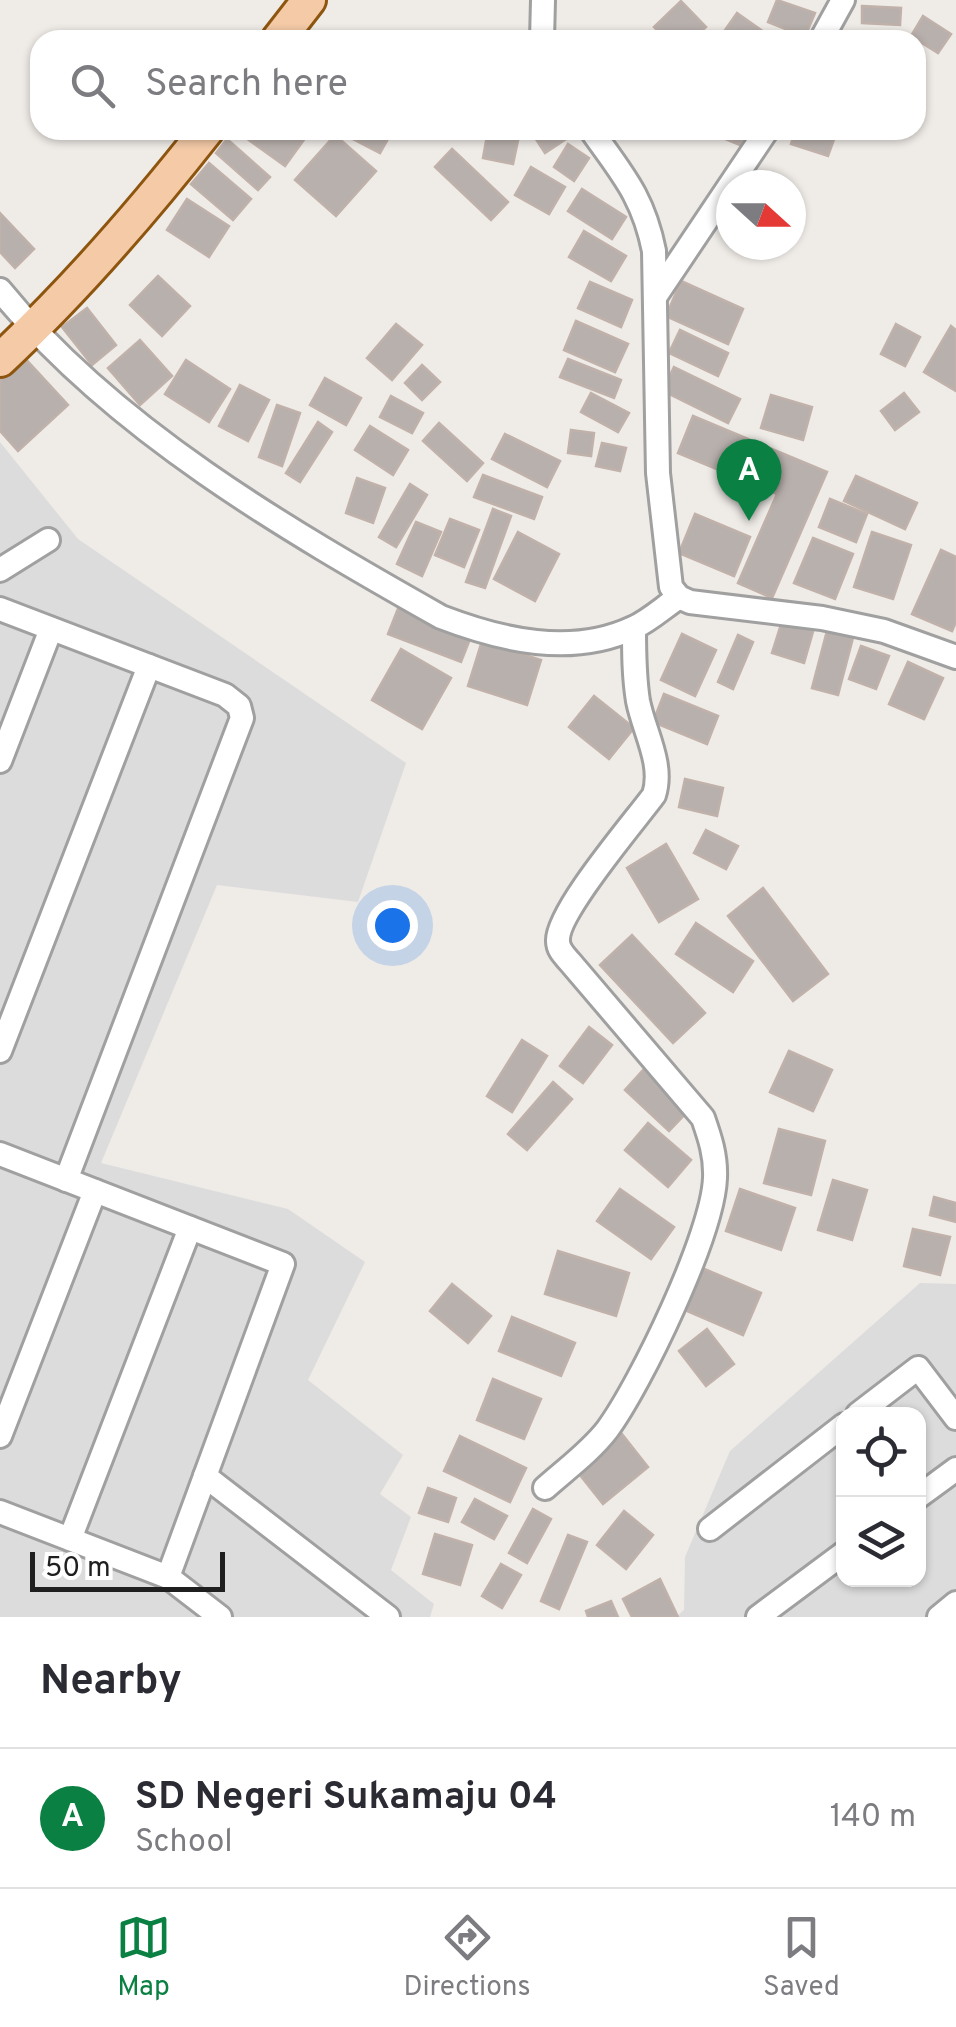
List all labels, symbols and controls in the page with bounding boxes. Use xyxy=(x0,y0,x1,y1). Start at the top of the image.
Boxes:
search box xyxy=(30,30,926,140)
icon: search xyxy=(65,58,120,113)
text: Search here xyxy=(145,61,348,110)
north arrow xyxy=(716,170,806,260)
pin: A xyxy=(716,438,782,521)
your location xyxy=(367,900,418,951)
map controls xyxy=(836,1407,926,1587)
button: locate xyxy=(836,1407,926,1497)
button: layers xyxy=(836,1497,926,1587)
scale bar xyxy=(30,1547,225,1592)
text: 50 m xyxy=(45,1551,111,1587)
text: Nearby xyxy=(40,1656,182,1709)
text: SD Negeri Sukamaju 04 xyxy=(135,1774,557,1823)
text: A xyxy=(61,1798,84,1838)
text: 140 m xyxy=(830,1798,916,1838)
text: School xyxy=(135,1823,233,1863)
tab: Map xyxy=(116,1910,171,2006)
tab: Directions xyxy=(403,1910,531,2006)
tab: Saved xyxy=(763,1910,840,2006)

